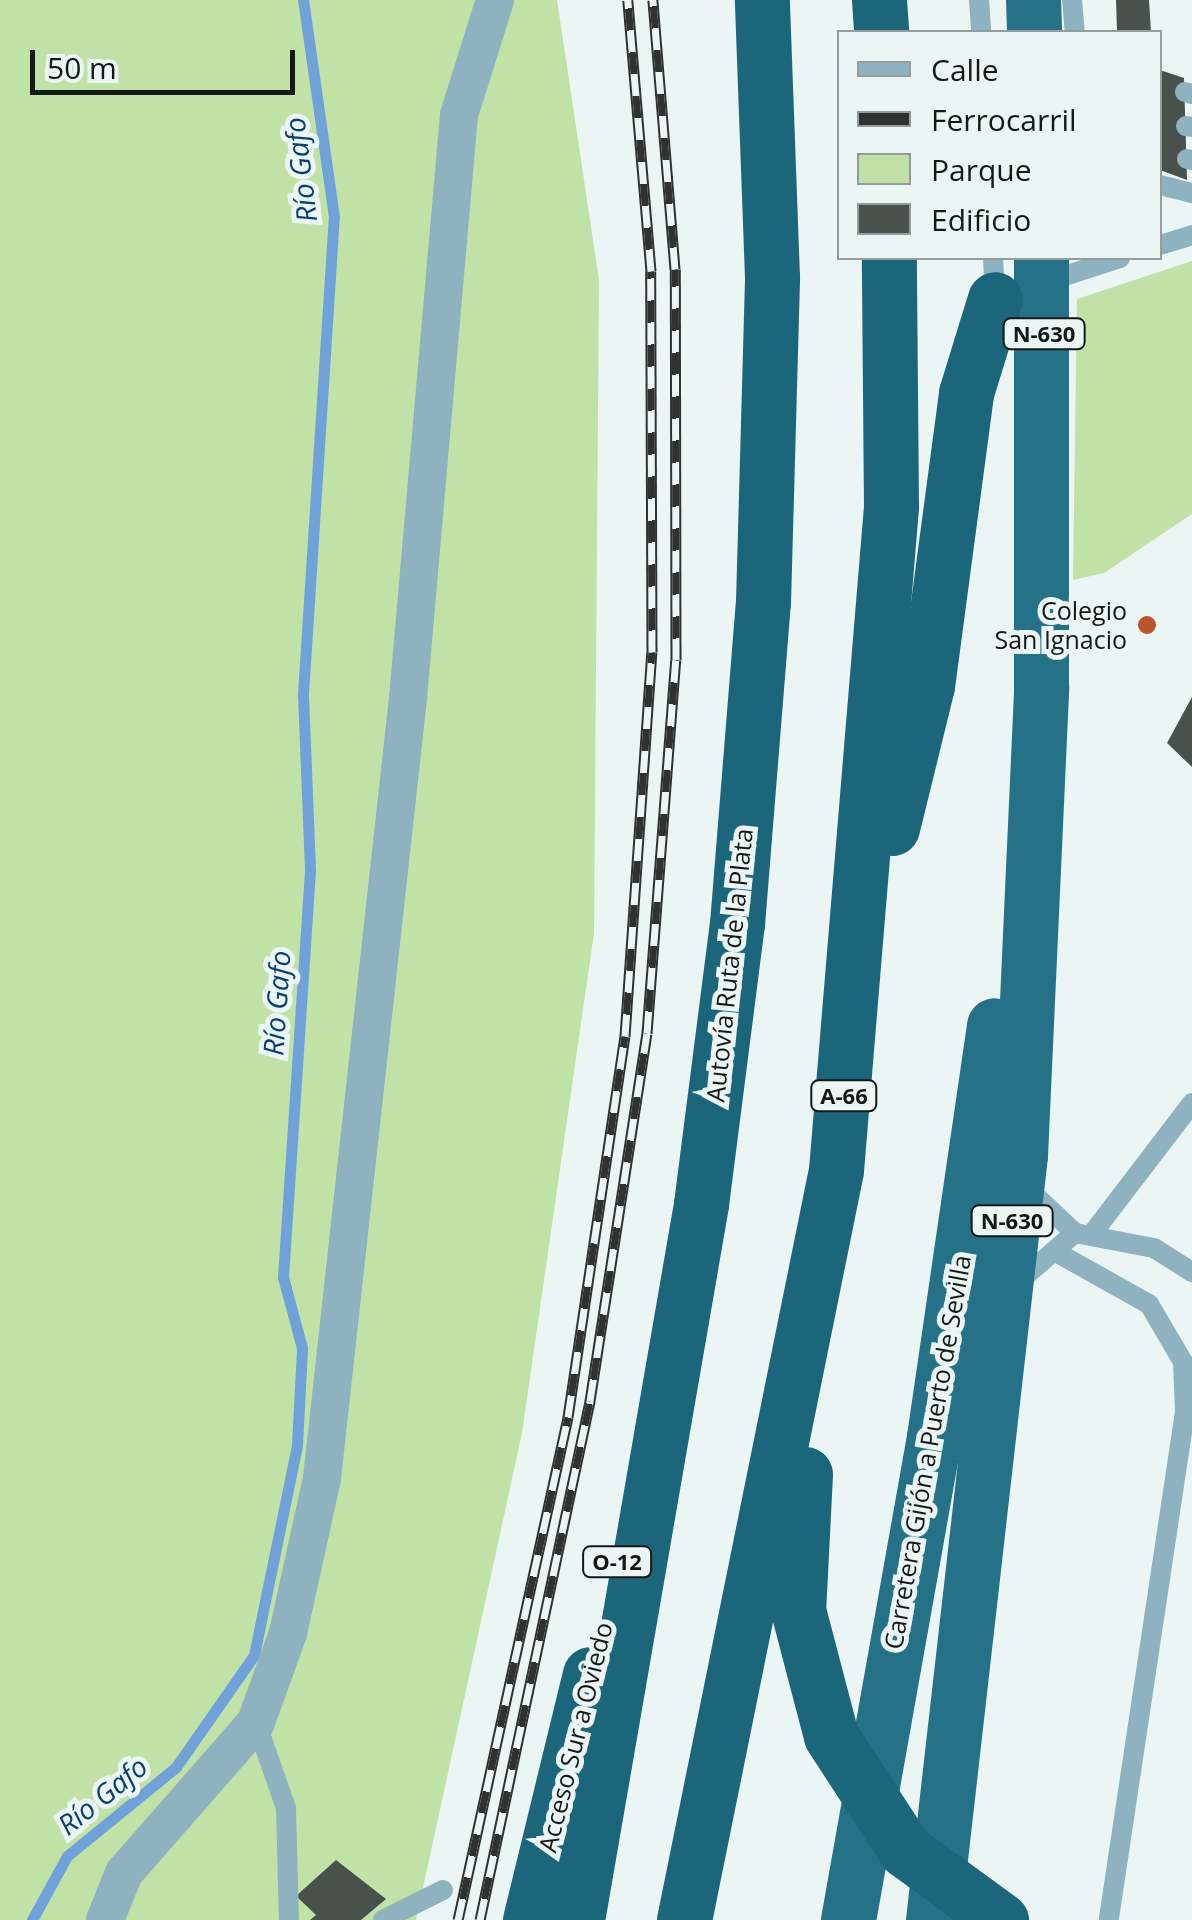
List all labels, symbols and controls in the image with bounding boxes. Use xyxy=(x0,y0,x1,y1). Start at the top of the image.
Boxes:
scale bar xyxy=(35,30,300,92)
legend xyxy=(837,30,1162,260)
text: 50 m xyxy=(47,47,117,88)
text: Calle xyxy=(931,49,999,90)
text: Ferrocarril xyxy=(931,99,1077,140)
water label: Río Gafo xyxy=(277,116,323,224)
text: Parque xyxy=(931,149,1032,190)
text: Edificio xyxy=(931,199,1031,240)
road number: N-630 xyxy=(1002,317,1086,351)
place label: Colegio San Ignacio xyxy=(994,596,1127,655)
marker: Colegio San Ignacio xyxy=(1136,614,1158,636)
street label: Autovía Ruta de la Plata xyxy=(700,827,758,1103)
water label: Río Gafo xyxy=(256,949,296,1057)
road number: A-66 xyxy=(809,1079,879,1113)
road number: N-630 xyxy=(970,1204,1054,1238)
street label: Carretera Gijón a Puerto de Sevilla xyxy=(878,1253,976,1651)
road number: O-12 xyxy=(582,1545,652,1579)
street label: Acceso Sur a Oviedo xyxy=(532,1619,618,1855)
water label: Río Gafo xyxy=(50,1749,154,1841)

